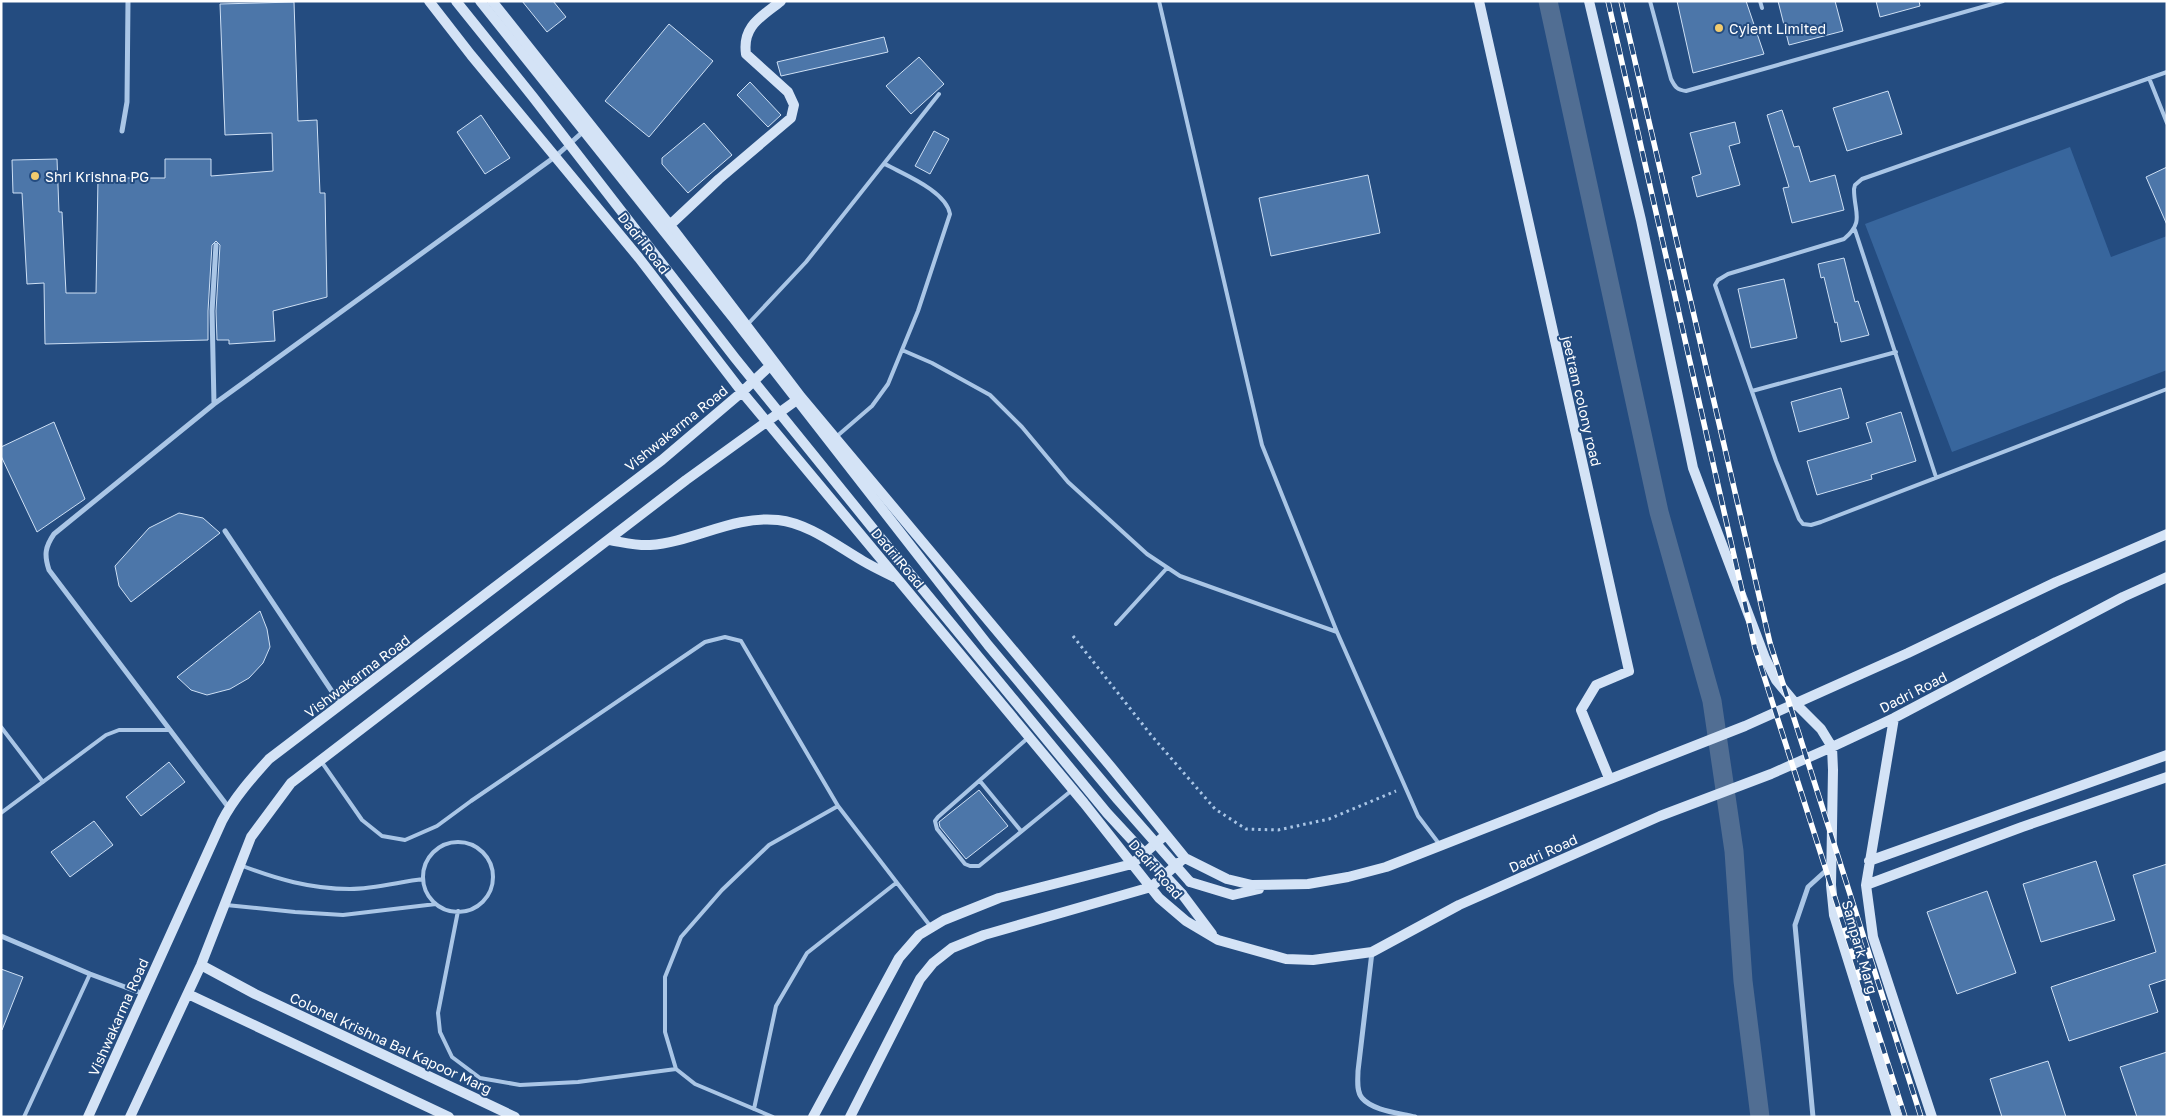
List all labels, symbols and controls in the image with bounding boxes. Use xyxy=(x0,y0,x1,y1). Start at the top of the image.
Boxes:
place label: Cyient Limited xyxy=(1729,20,1826,37)
marker: Cyient Limited xyxy=(1713,22,1725,34)
place label: Shri Krishna PG xyxy=(45,168,149,185)
marker: Shri Krishna PG xyxy=(29,170,41,182)
street label: Dadri Road xyxy=(615,209,673,277)
street label: jeetram colony road xyxy=(1558,333,1605,468)
street label: Vishwakarma Road xyxy=(621,381,731,475)
street label: Dadri Road xyxy=(868,524,928,592)
street label: Vishwakarma Road xyxy=(301,631,413,721)
street label: Dadri Road xyxy=(1876,668,1950,716)
street label: Dadri Road xyxy=(1506,830,1580,876)
street label: Dadri Road xyxy=(1126,836,1186,902)
street label: Sampark Marg xyxy=(1839,898,1881,996)
street label: Vishwakarma Road xyxy=(84,955,152,1079)
street label: Colonel Krishna Bal Kapoor Marg xyxy=(287,989,495,1097)

